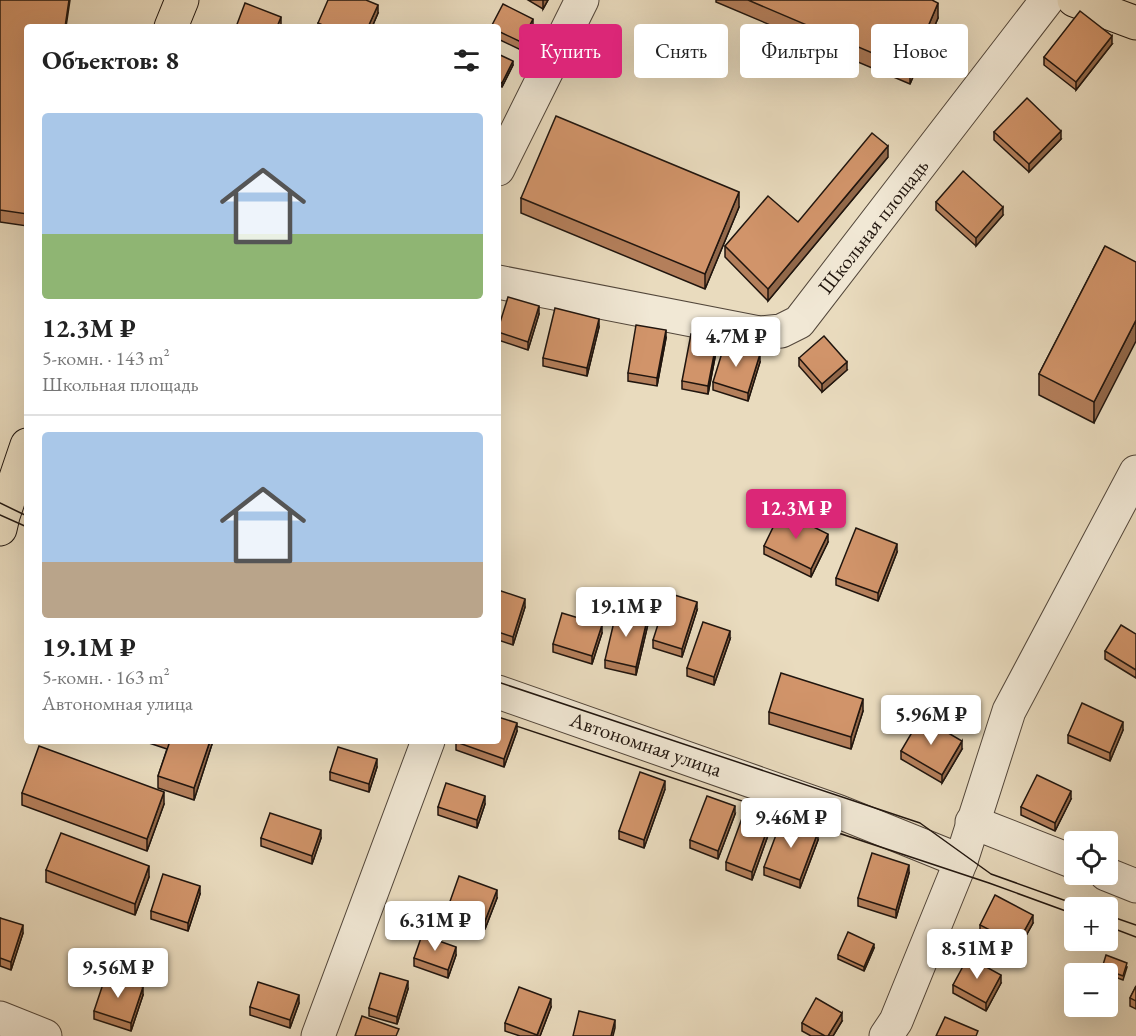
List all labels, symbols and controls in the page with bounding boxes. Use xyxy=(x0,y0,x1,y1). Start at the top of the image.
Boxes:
chip: Купить xyxy=(519,24,622,78)
chip: Снять xyxy=(634,24,728,78)
chip: Фильтры xyxy=(740,24,859,78)
chip: Новое xyxy=(871,24,968,78)
text: Объектов: 8 xyxy=(42,43,179,77)
icon: filters xyxy=(450,44,483,77)
icon: home xyxy=(209,152,317,260)
street label: Школьная площадь xyxy=(812,153,934,299)
text: 12.3M ₽ xyxy=(42,311,136,345)
pin: 4.7M ₽ xyxy=(687,317,785,368)
text: 4.7M ₽ xyxy=(705,323,767,349)
text: 5-комн. · 143 m² xyxy=(42,345,170,371)
text: Школьная площадь xyxy=(42,371,199,397)
icon: home xyxy=(209,471,317,579)
pin: 12.3M ₽ xyxy=(741,489,851,540)
text: 12.3M ₽ xyxy=(760,495,832,521)
pin: 19.1M ₽ xyxy=(571,587,681,638)
text: 19.1M ₽ xyxy=(590,593,662,619)
text: 19.1M ₽ xyxy=(42,630,136,664)
text: 5-комн. · 163 m² xyxy=(42,664,170,690)
text: Автономная улица xyxy=(42,690,193,716)
pin: 5.96M ₽ xyxy=(876,695,986,746)
text: 5.96M ₽ xyxy=(895,701,967,727)
street label: Автономная улица xyxy=(566,705,726,783)
pin: 9.46M ₽ xyxy=(736,798,846,849)
text: 9.46M ₽ xyxy=(755,804,827,830)
map controls xyxy=(1064,831,1118,1017)
button: locate xyxy=(1064,831,1118,885)
button: + xyxy=(1064,897,1118,951)
pin: 6.31M ₽ xyxy=(380,901,490,952)
text: 6.31M ₽ xyxy=(399,907,471,933)
pin: 8.51M ₽ xyxy=(922,929,1032,980)
text: 8.51M ₽ xyxy=(941,935,1013,961)
pin: 9.56M ₽ xyxy=(63,948,173,999)
text: 9.56M ₽ xyxy=(82,954,154,980)
button: − xyxy=(1064,963,1118,1017)

